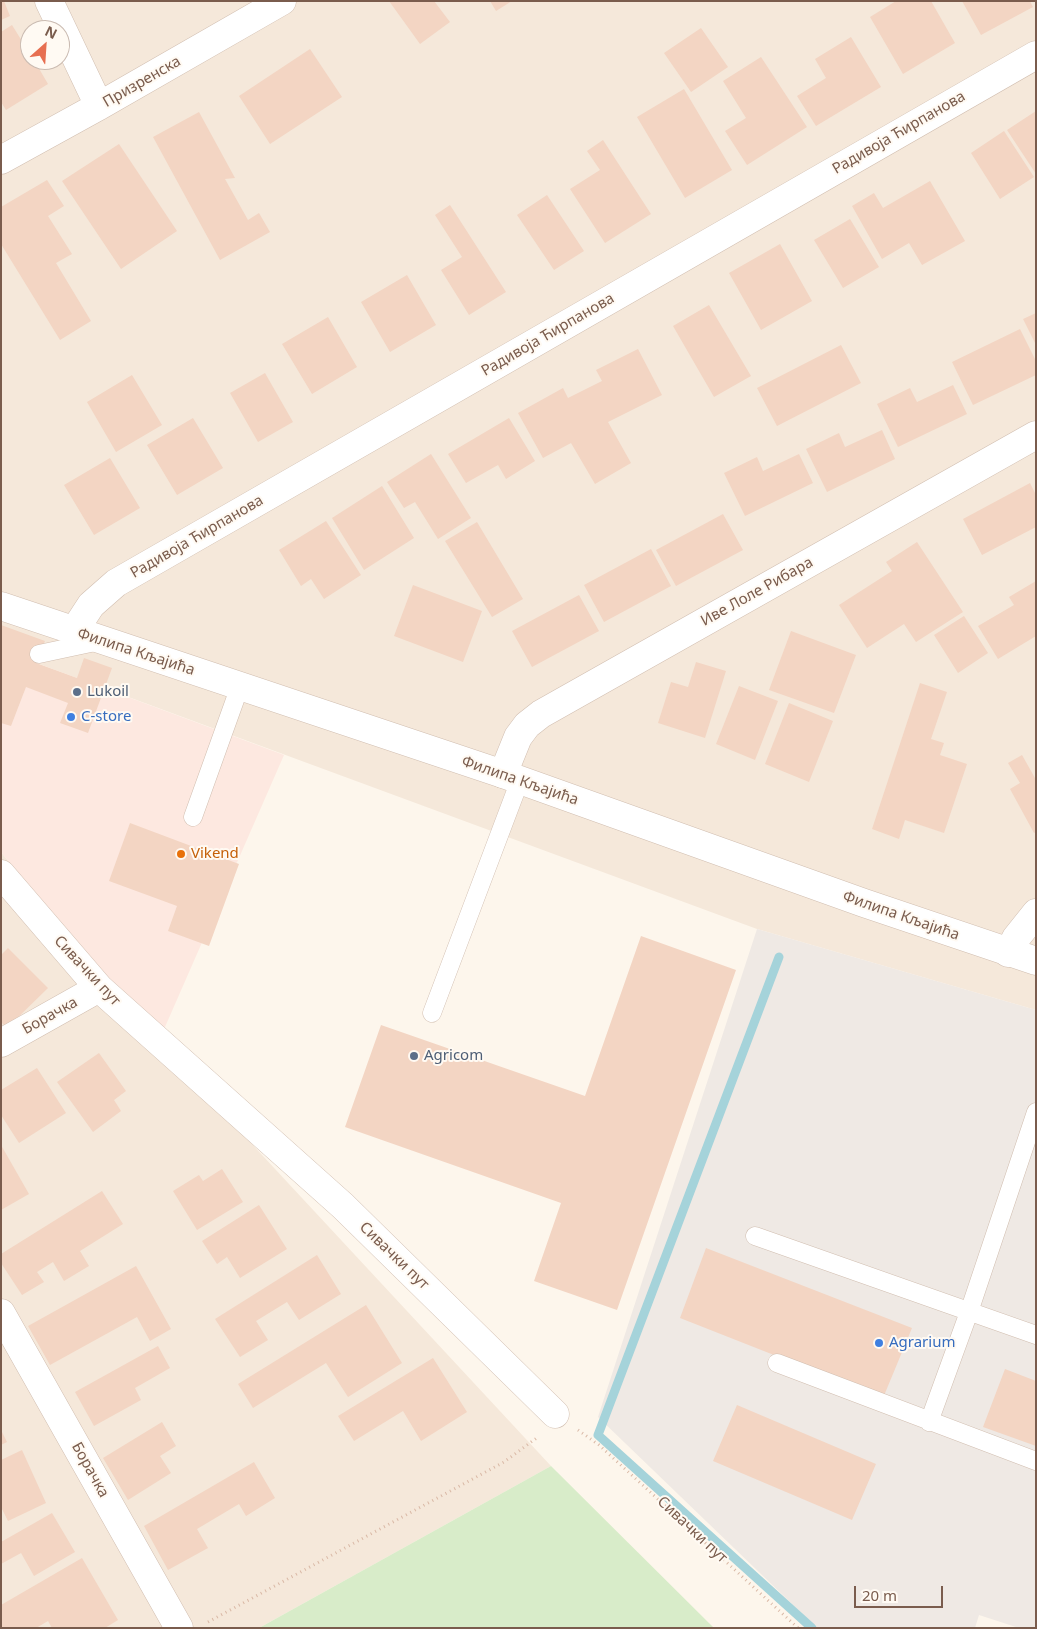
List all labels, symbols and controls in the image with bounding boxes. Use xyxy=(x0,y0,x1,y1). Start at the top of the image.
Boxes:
north arrow xyxy=(20,20,70,70)
text: N xyxy=(42,21,61,43)
street label: Призренска xyxy=(100,53,184,111)
street label: Радивоја Ћирпанова xyxy=(829,88,969,178)
street label: Радивоја Ћирпанова xyxy=(478,290,618,380)
street label: Радивоја Ћирпанова xyxy=(127,492,267,582)
street label: Иве Лоле Рибара xyxy=(698,554,816,630)
street label: Филипа Кљајића xyxy=(75,625,197,679)
place label: Lukoil xyxy=(87,683,129,701)
marker: Lukoil xyxy=(71,686,83,698)
place label: C-store xyxy=(81,708,131,726)
marker: C-store xyxy=(65,711,77,723)
street label: Филипа Кљајића xyxy=(459,753,581,809)
place label: Vikend xyxy=(191,845,239,863)
marker: Vikend xyxy=(175,848,187,860)
street label: Филипа Кљајића xyxy=(840,888,962,944)
street label: Сивачки пут xyxy=(50,932,124,1010)
street label: Борачка xyxy=(19,993,81,1039)
place label: Agricom xyxy=(424,1047,483,1065)
marker: Agricom xyxy=(408,1050,420,1062)
street label: Сивачки пут xyxy=(356,1218,432,1294)
place label: Agrarium xyxy=(889,1334,955,1352)
marker: Agrarium xyxy=(873,1337,885,1349)
street label: Борачка xyxy=(67,1439,113,1501)
street label: Сивачки пут xyxy=(653,1493,731,1567)
scale bar xyxy=(857,1576,946,1608)
text: 20 m xyxy=(862,1585,897,1605)

